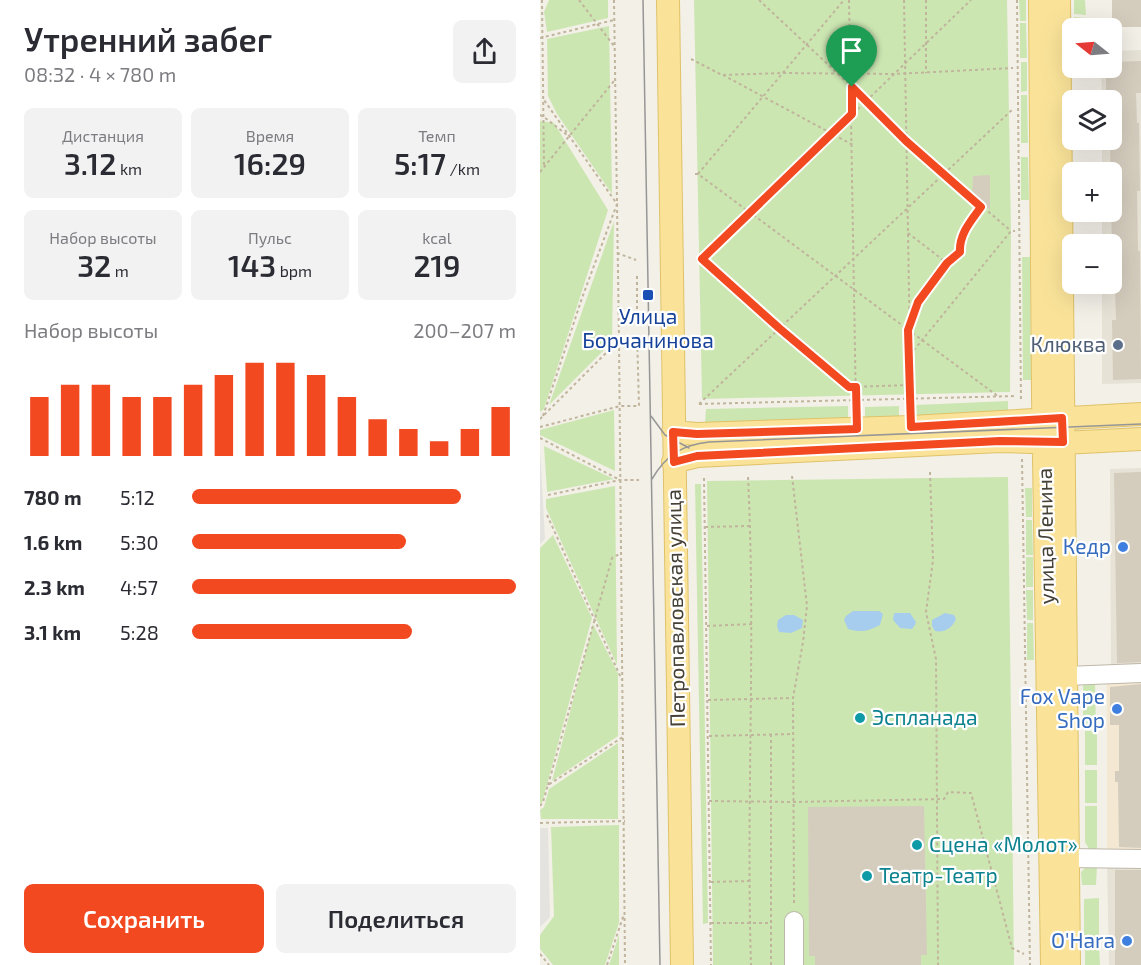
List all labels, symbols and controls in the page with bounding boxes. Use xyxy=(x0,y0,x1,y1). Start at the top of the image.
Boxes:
north arrow xyxy=(1062,18,1122,78)
map controls xyxy=(1062,18,1122,294)
text: Утренний забег xyxy=(24,19,272,59)
button: share xyxy=(453,20,516,83)
pin xyxy=(826,25,877,87)
icon: arrive xyxy=(835,34,868,67)
text: 08:32 · 4 × 780 m xyxy=(24,62,176,86)
button: layers xyxy=(1062,90,1122,150)
text: Дистанция xyxy=(62,126,144,145)
text: Время xyxy=(246,126,294,145)
text: Темп xyxy=(418,126,456,145)
text: 3.12 xyxy=(64,145,116,181)
text: 16:29 xyxy=(234,145,306,181)
text: 5:17 xyxy=(394,145,446,181)
text: km xyxy=(116,159,142,178)
text: /km xyxy=(446,159,480,178)
button: + xyxy=(1062,162,1122,222)
text: Набор высоты xyxy=(49,228,157,247)
text: Пульс xyxy=(248,228,292,247)
text: kcal xyxy=(422,228,452,247)
button: − xyxy=(1062,234,1122,294)
text: 32 xyxy=(77,247,111,283)
text: 143 xyxy=(228,247,276,283)
text: 219 xyxy=(413,247,461,283)
text: m xyxy=(111,261,129,280)
text: bpm xyxy=(276,261,312,280)
marker: Улица Борчанинова xyxy=(641,288,655,302)
place label: Улица Борчанинова xyxy=(582,303,714,352)
text: Набор высоты xyxy=(24,318,158,342)
text: 200–207 m xyxy=(413,318,516,342)
place label: Клюква xyxy=(1030,331,1106,356)
marker: Клюква xyxy=(1111,338,1125,352)
street label: улица Ленина xyxy=(1031,467,1059,605)
text: 780 m xyxy=(24,485,82,509)
text: 5:12 xyxy=(120,485,155,509)
street label: Петропавловская улица xyxy=(660,489,690,727)
text: 1.6 km xyxy=(24,530,82,554)
text: 5:30 xyxy=(120,530,159,554)
place label: Кедр xyxy=(1063,533,1111,558)
marker: Кедр xyxy=(1116,540,1130,554)
text: 2.3 km xyxy=(24,575,85,599)
text: 4:57 xyxy=(120,575,158,599)
text: 3.1 km xyxy=(24,620,81,644)
text: 5:28 xyxy=(120,620,159,644)
place label: Fox Vape Shop xyxy=(1020,683,1105,732)
marker: Fox Vape Shop xyxy=(1110,702,1124,716)
place label: Эспланада xyxy=(872,704,978,729)
marker: Эспланада xyxy=(853,711,867,725)
place label: Сцена «Молот» xyxy=(929,831,1078,856)
marker: Сцена «Молот» xyxy=(910,838,924,852)
place label: Театр-Театр xyxy=(879,862,998,887)
marker: Театр-Театр xyxy=(860,869,874,883)
button: Сохранить xyxy=(24,884,264,953)
button: Поделиться xyxy=(276,884,516,953)
place label: O'Hara xyxy=(1051,927,1115,952)
marker: O'Hara xyxy=(1120,934,1134,948)

